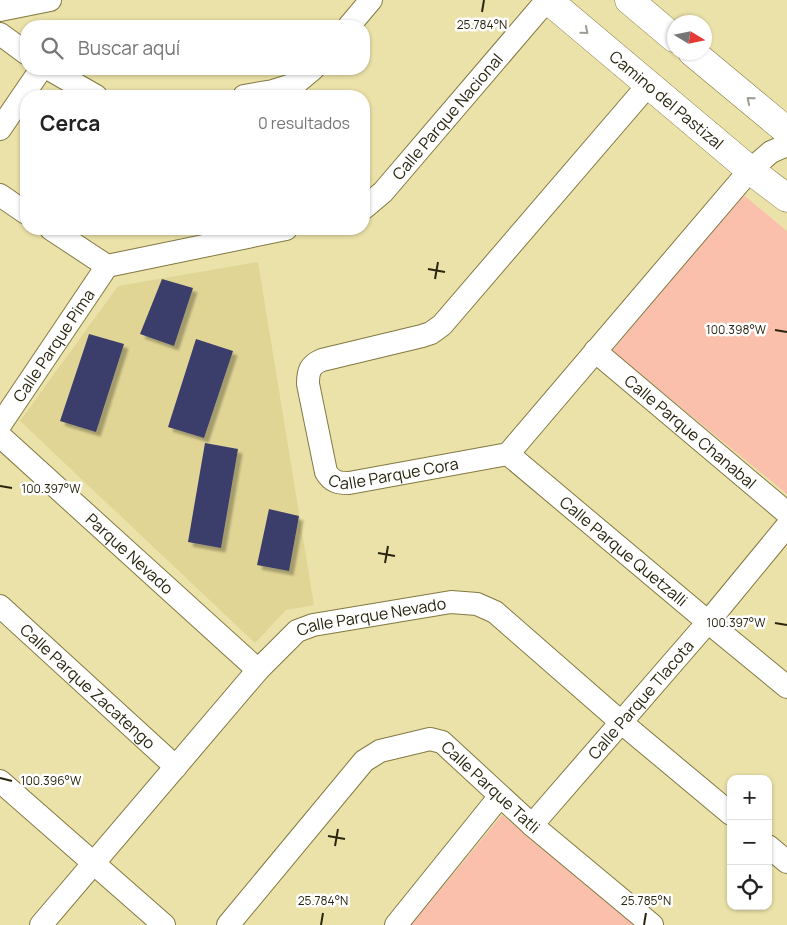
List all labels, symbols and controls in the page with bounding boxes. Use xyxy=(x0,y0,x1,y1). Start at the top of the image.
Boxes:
north arrow xyxy=(667,15,712,60)
text: 25.784°N xyxy=(457,16,507,33)
search box xyxy=(20,20,370,75)
one-way arrow xyxy=(580,25,589,34)
icon: search xyxy=(38,34,66,62)
text: Buscar aquí xyxy=(78,35,180,61)
street label: Camino del Pastizal xyxy=(605,45,728,154)
street label: Calle Parque Nacional xyxy=(387,49,508,184)
one-way arrow xyxy=(746,97,755,106)
text: Cerca xyxy=(40,109,100,137)
text: 0 resultados xyxy=(258,112,350,134)
street label: Calle Parque Pima xyxy=(8,285,100,406)
text: 100.398°W xyxy=(706,321,767,338)
street label: Calle Parque Chanabal xyxy=(620,370,761,494)
street label: Calle Parque Cora xyxy=(325,452,460,494)
text: 100.397°W xyxy=(22,480,81,497)
street label: Calle Parque Quetzalli xyxy=(555,491,692,611)
street label: Parque Nevado xyxy=(81,508,178,599)
street label: Calle Parque Nevado xyxy=(293,592,448,641)
text: 100.397°W xyxy=(707,614,766,631)
street label: Calle Parque Zacatengo xyxy=(15,619,160,754)
street label: Calle Parque Tlacota xyxy=(583,635,699,764)
street label: Calle Parque Tatli xyxy=(437,736,545,838)
text: 100.396°W xyxy=(21,772,82,789)
map controls xyxy=(727,775,772,910)
button: + xyxy=(727,775,772,820)
button: − xyxy=(727,820,772,865)
button: locate xyxy=(727,865,772,910)
text: 25.784°N xyxy=(298,892,348,909)
text: 25.785°N xyxy=(621,892,671,909)

